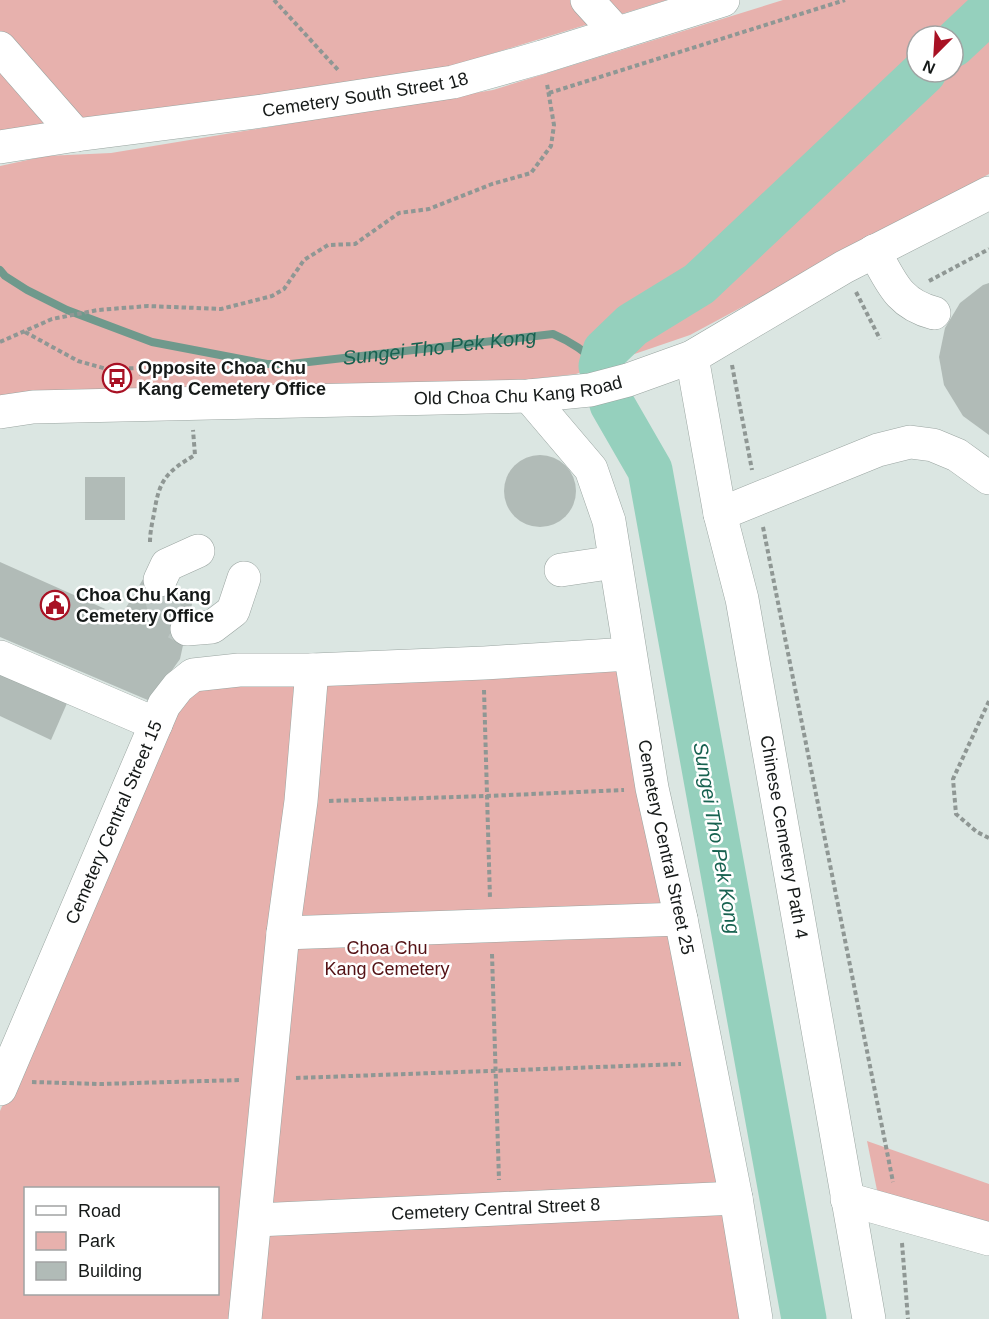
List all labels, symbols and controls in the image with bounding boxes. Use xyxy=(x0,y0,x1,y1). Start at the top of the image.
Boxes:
north arrow xyxy=(905,24,965,84)
text: N xyxy=(920,57,938,77)
street label: Cemetery South Street 18 xyxy=(261,68,471,121)
water label: Sungei Tho Pek Kong xyxy=(342,325,537,369)
place label: Opposite Choa Chu Kang Cemetery Office xyxy=(138,358,326,399)
bus stop icon: Opposite Choa Chu Kang Cemetery Office xyxy=(101,362,133,394)
street label: Old Choa Chu Kang Road xyxy=(414,372,624,409)
place label: Choa Chu Kang Cemetery Office xyxy=(76,585,214,626)
public building icon: Choa Chu Kang Cemetery Office xyxy=(39,589,71,621)
street label: Cemetery Central Street 15 xyxy=(62,718,166,927)
street label: Chinese Cemetery Path 4 xyxy=(756,734,812,940)
street label: Cemetery Central Street 25 xyxy=(634,738,698,956)
water label: Sungei Tho Pek Kong xyxy=(689,740,745,936)
park label: Choa Chu Kang Cemetery xyxy=(324,938,450,979)
legend xyxy=(24,1187,219,1295)
street label: Cemetery Central Street 8 xyxy=(391,1194,601,1224)
text: Road xyxy=(78,1201,121,1221)
text: Park xyxy=(78,1231,116,1251)
text: Building xyxy=(78,1261,142,1281)

